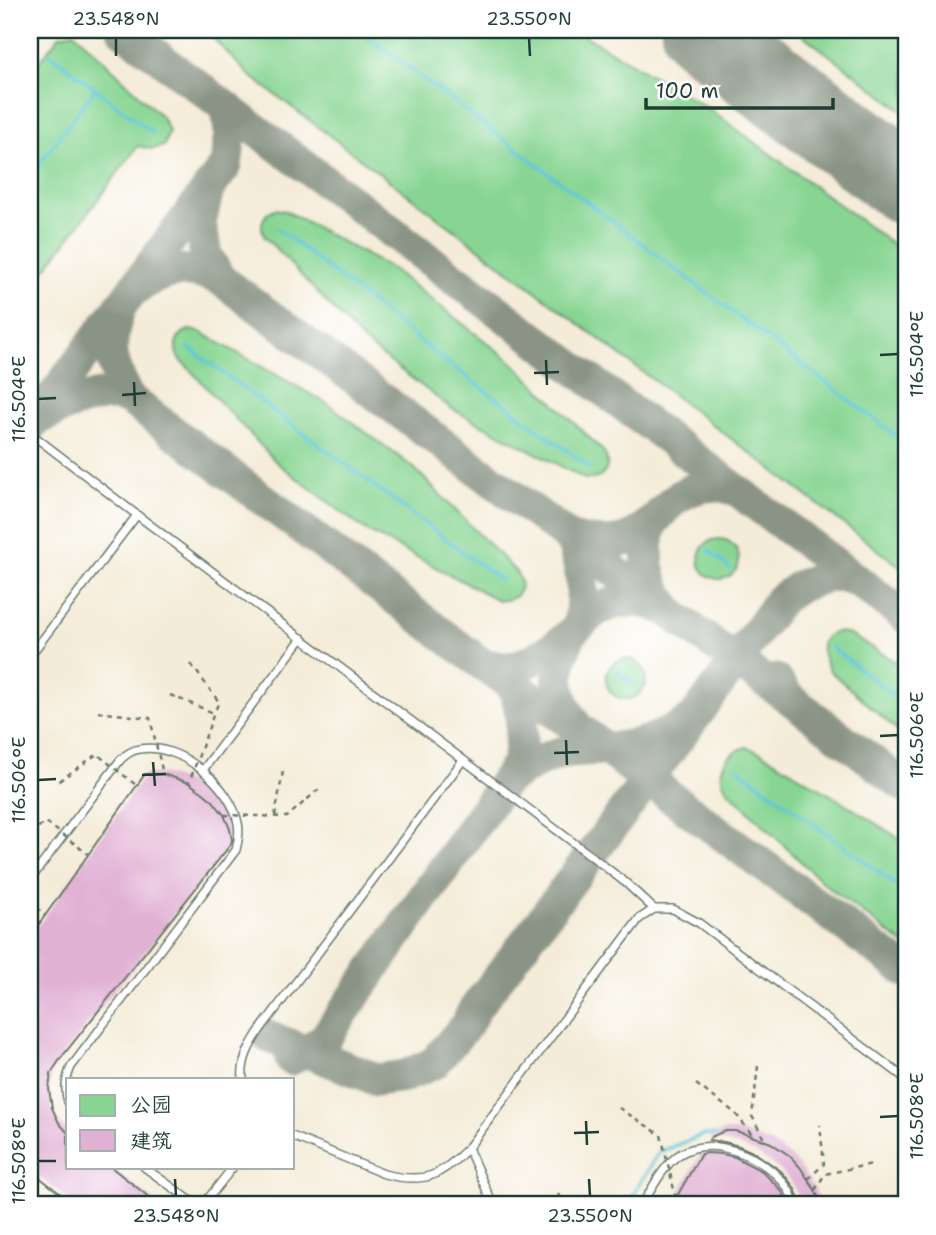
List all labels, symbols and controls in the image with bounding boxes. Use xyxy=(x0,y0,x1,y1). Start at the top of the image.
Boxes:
text: 23.548°N xyxy=(73,7,159,31)
text: 23.550°N xyxy=(486,7,572,31)
scale bar xyxy=(646,66,833,110)
text: 100 m xyxy=(656,77,719,105)
text: 116.504°E xyxy=(905,311,929,397)
text: 116.504°E xyxy=(7,356,31,442)
text: 116.506°E xyxy=(905,692,929,778)
text: 116.506°E xyxy=(7,737,31,823)
text: 116.508°E xyxy=(905,1072,929,1160)
legend xyxy=(66,1078,294,1168)
text: 公园 xyxy=(130,1091,172,1119)
text: 116.508°E xyxy=(7,1117,31,1205)
text: 建筑 xyxy=(130,1127,172,1155)
text: 23.548°N xyxy=(133,1204,219,1228)
text: 23.550°N xyxy=(547,1204,633,1228)

